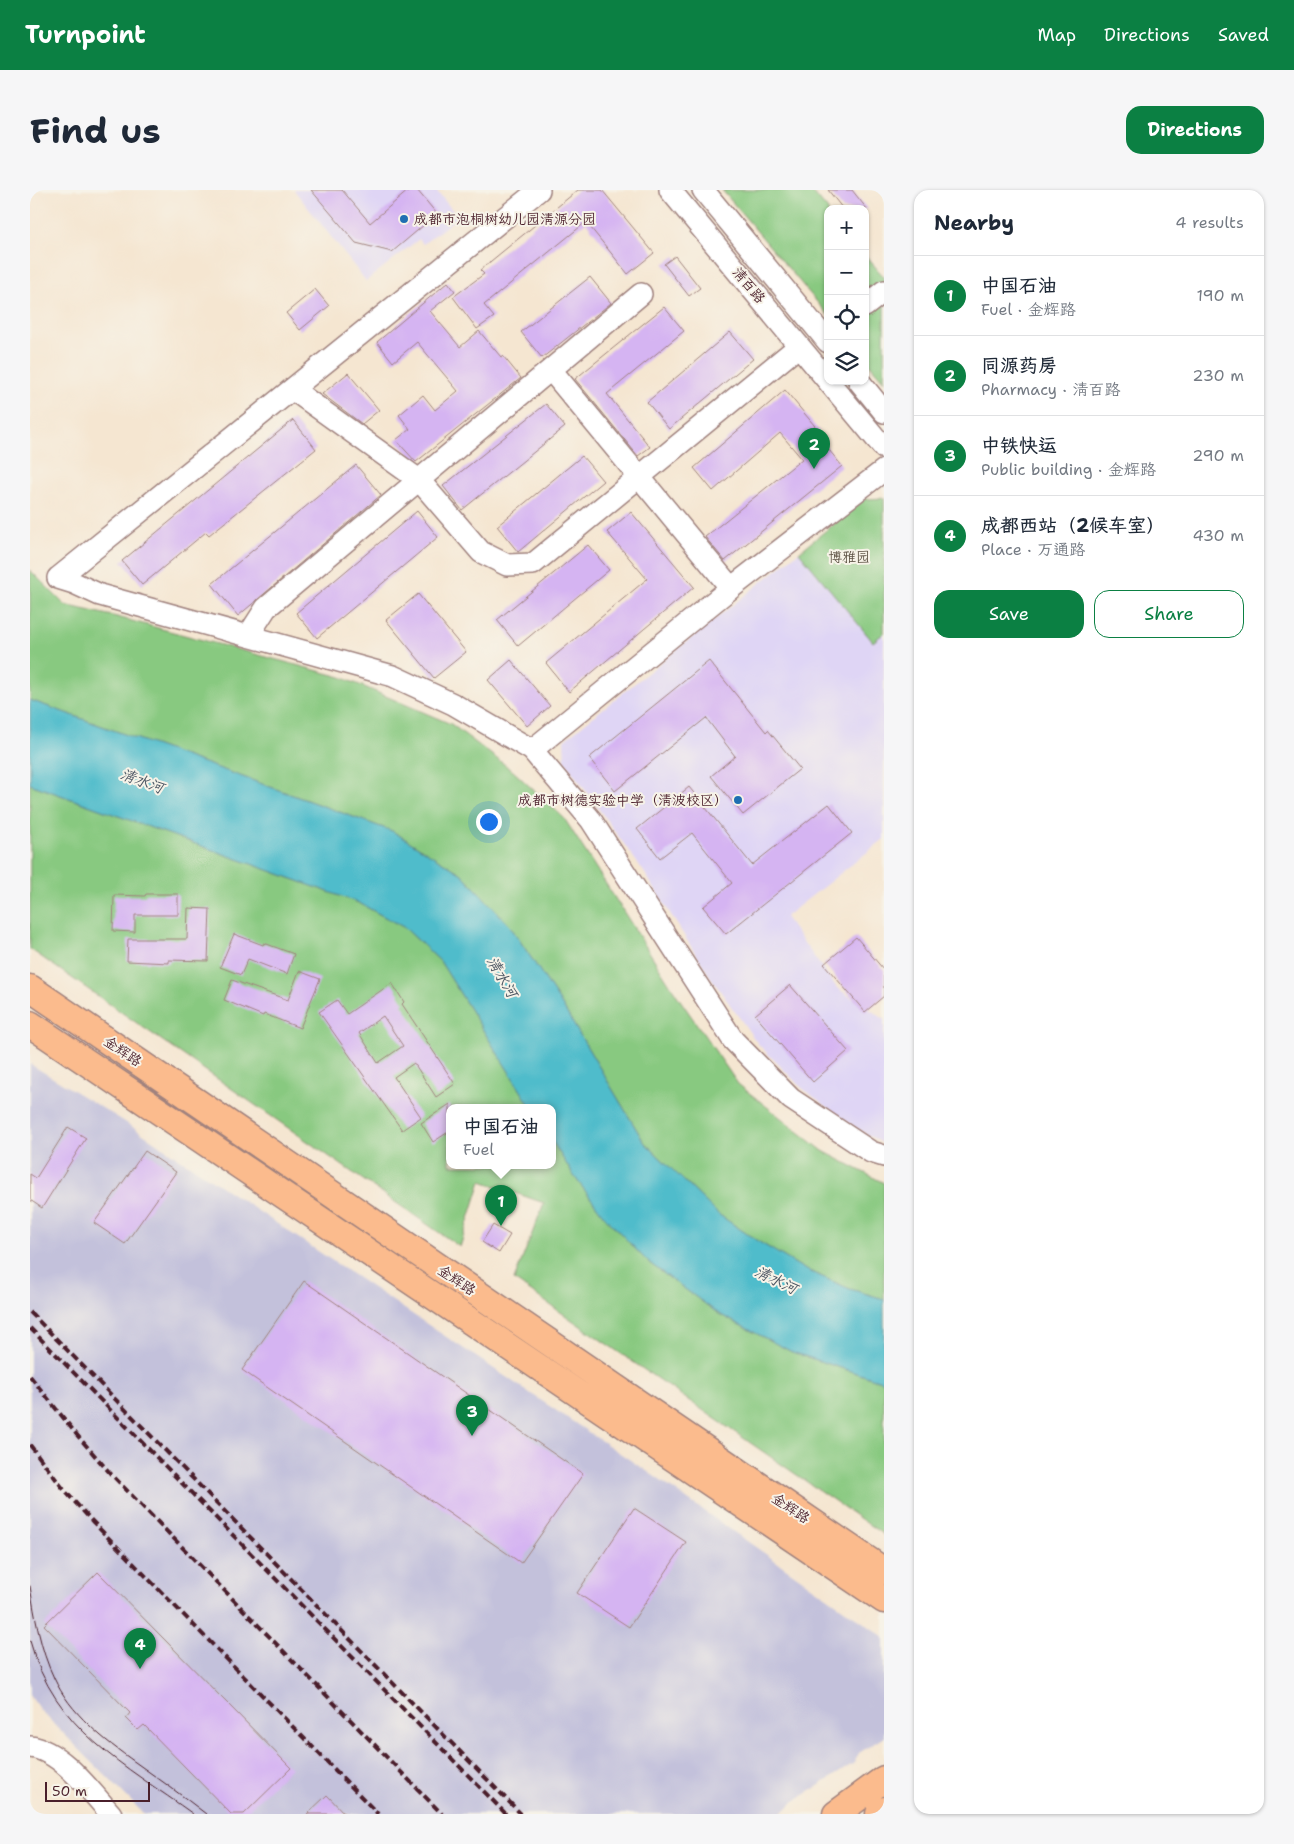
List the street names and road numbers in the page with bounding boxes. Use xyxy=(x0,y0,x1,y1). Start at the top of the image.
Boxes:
street label: 清百路 xyxy=(729,263,769,307)
street label: 金辉路 xyxy=(101,1032,145,1070)
street label: 金辉路 xyxy=(435,1261,479,1299)
street label: 金辉路 xyxy=(769,1489,813,1527)

